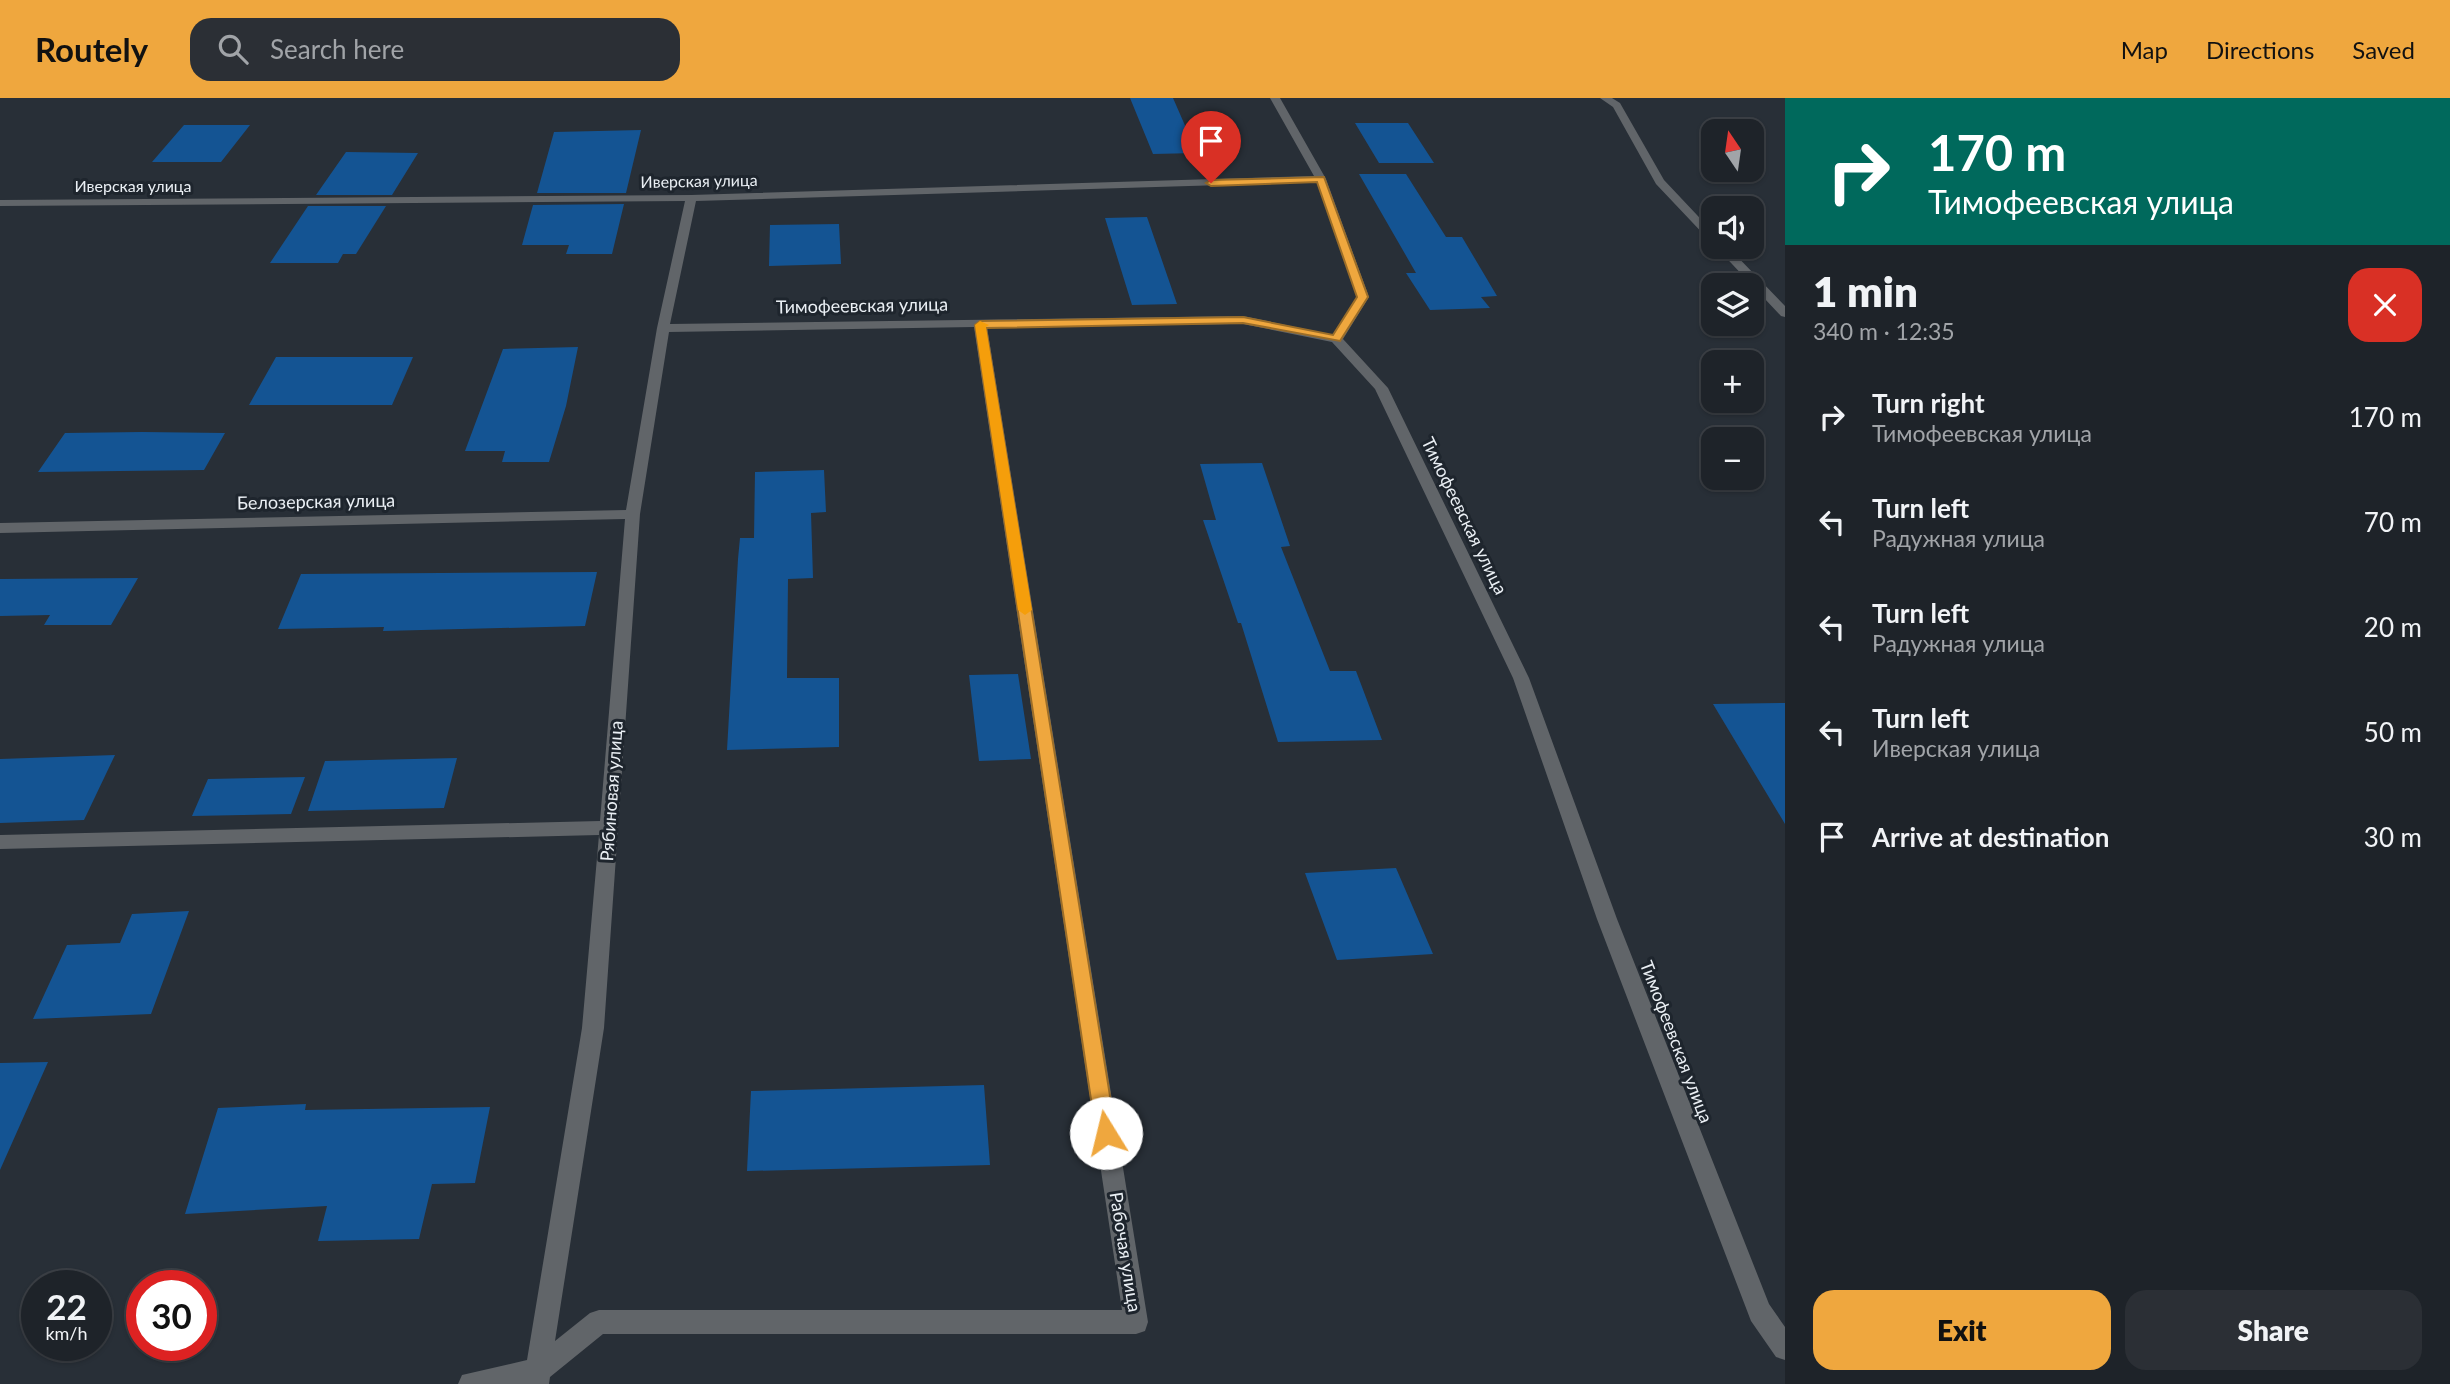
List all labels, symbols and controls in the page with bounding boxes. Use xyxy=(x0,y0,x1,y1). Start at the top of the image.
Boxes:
search box xyxy=(190,18,680,81)
text: Routely xyxy=(35,29,148,69)
icon: search xyxy=(214,30,252,68)
text: Search here xyxy=(270,33,404,65)
text: Map xyxy=(2121,35,2168,64)
text: Directions xyxy=(2206,35,2314,64)
text: Saved xyxy=(2352,35,2415,64)
pin xyxy=(1181,111,1241,183)
north arrow xyxy=(1701,119,1764,182)
map controls xyxy=(1701,119,1764,490)
icon: arrive xyxy=(1192,122,1230,160)
text: 170 m xyxy=(1928,123,2066,181)
icon: right xyxy=(1813,126,1904,217)
street label: Иверская улица xyxy=(640,170,758,191)
street label: Иверская улица xyxy=(74,176,192,195)
text: Тимофеевская улица xyxy=(1928,182,2234,221)
button: sound xyxy=(1701,196,1764,259)
text: 1 min xyxy=(1813,266,1918,316)
button: close xyxy=(2348,268,2422,342)
button: layers xyxy=(1701,273,1764,336)
street label: Тимофеевская улица xyxy=(776,293,948,317)
text: 340 m · 12:35 xyxy=(1813,317,1955,345)
button: + xyxy=(1701,350,1764,413)
text: Turn right xyxy=(1872,387,1985,419)
icon: right xyxy=(1813,398,1851,436)
text: 170 m xyxy=(2349,401,2422,433)
text: Тимофеевская улица xyxy=(1872,419,2092,447)
button: − xyxy=(1701,427,1764,490)
street label: Тимофеевская улица xyxy=(1417,433,1512,598)
street label: Белозерская улица xyxy=(237,489,395,513)
text: Turn left xyxy=(1872,492,1969,524)
icon: left xyxy=(1813,503,1851,541)
text: 70 m xyxy=(2364,506,2422,538)
text: Радужная улица xyxy=(1872,524,2045,552)
text: Turn left xyxy=(1872,597,1969,629)
icon: left xyxy=(1813,608,1851,646)
text: 20 m xyxy=(2364,611,2422,643)
text: Радужная улица xyxy=(1872,629,2045,657)
text: Turn left xyxy=(1872,702,1969,734)
icon: left xyxy=(1813,713,1851,751)
text: 50 m xyxy=(2364,716,2422,748)
street label: Рябиновая улица xyxy=(595,720,627,862)
text: Иверская улица xyxy=(1872,734,2040,762)
icon: arrive xyxy=(1813,818,1851,856)
text: Arrive at destination xyxy=(1872,821,2109,853)
text: 30 m xyxy=(2364,821,2422,853)
street label: Тимофеевская улица xyxy=(1636,957,1718,1126)
position arrow xyxy=(1069,1096,1143,1170)
street label: Рабочая улица xyxy=(1106,1190,1146,1313)
speed limit sign: 30 xyxy=(126,1270,217,1361)
text: 22 xyxy=(46,1285,87,1327)
button: Exit xyxy=(1813,1290,2111,1370)
button: Share xyxy=(2125,1290,2422,1370)
text: km/h xyxy=(45,1322,88,1344)

